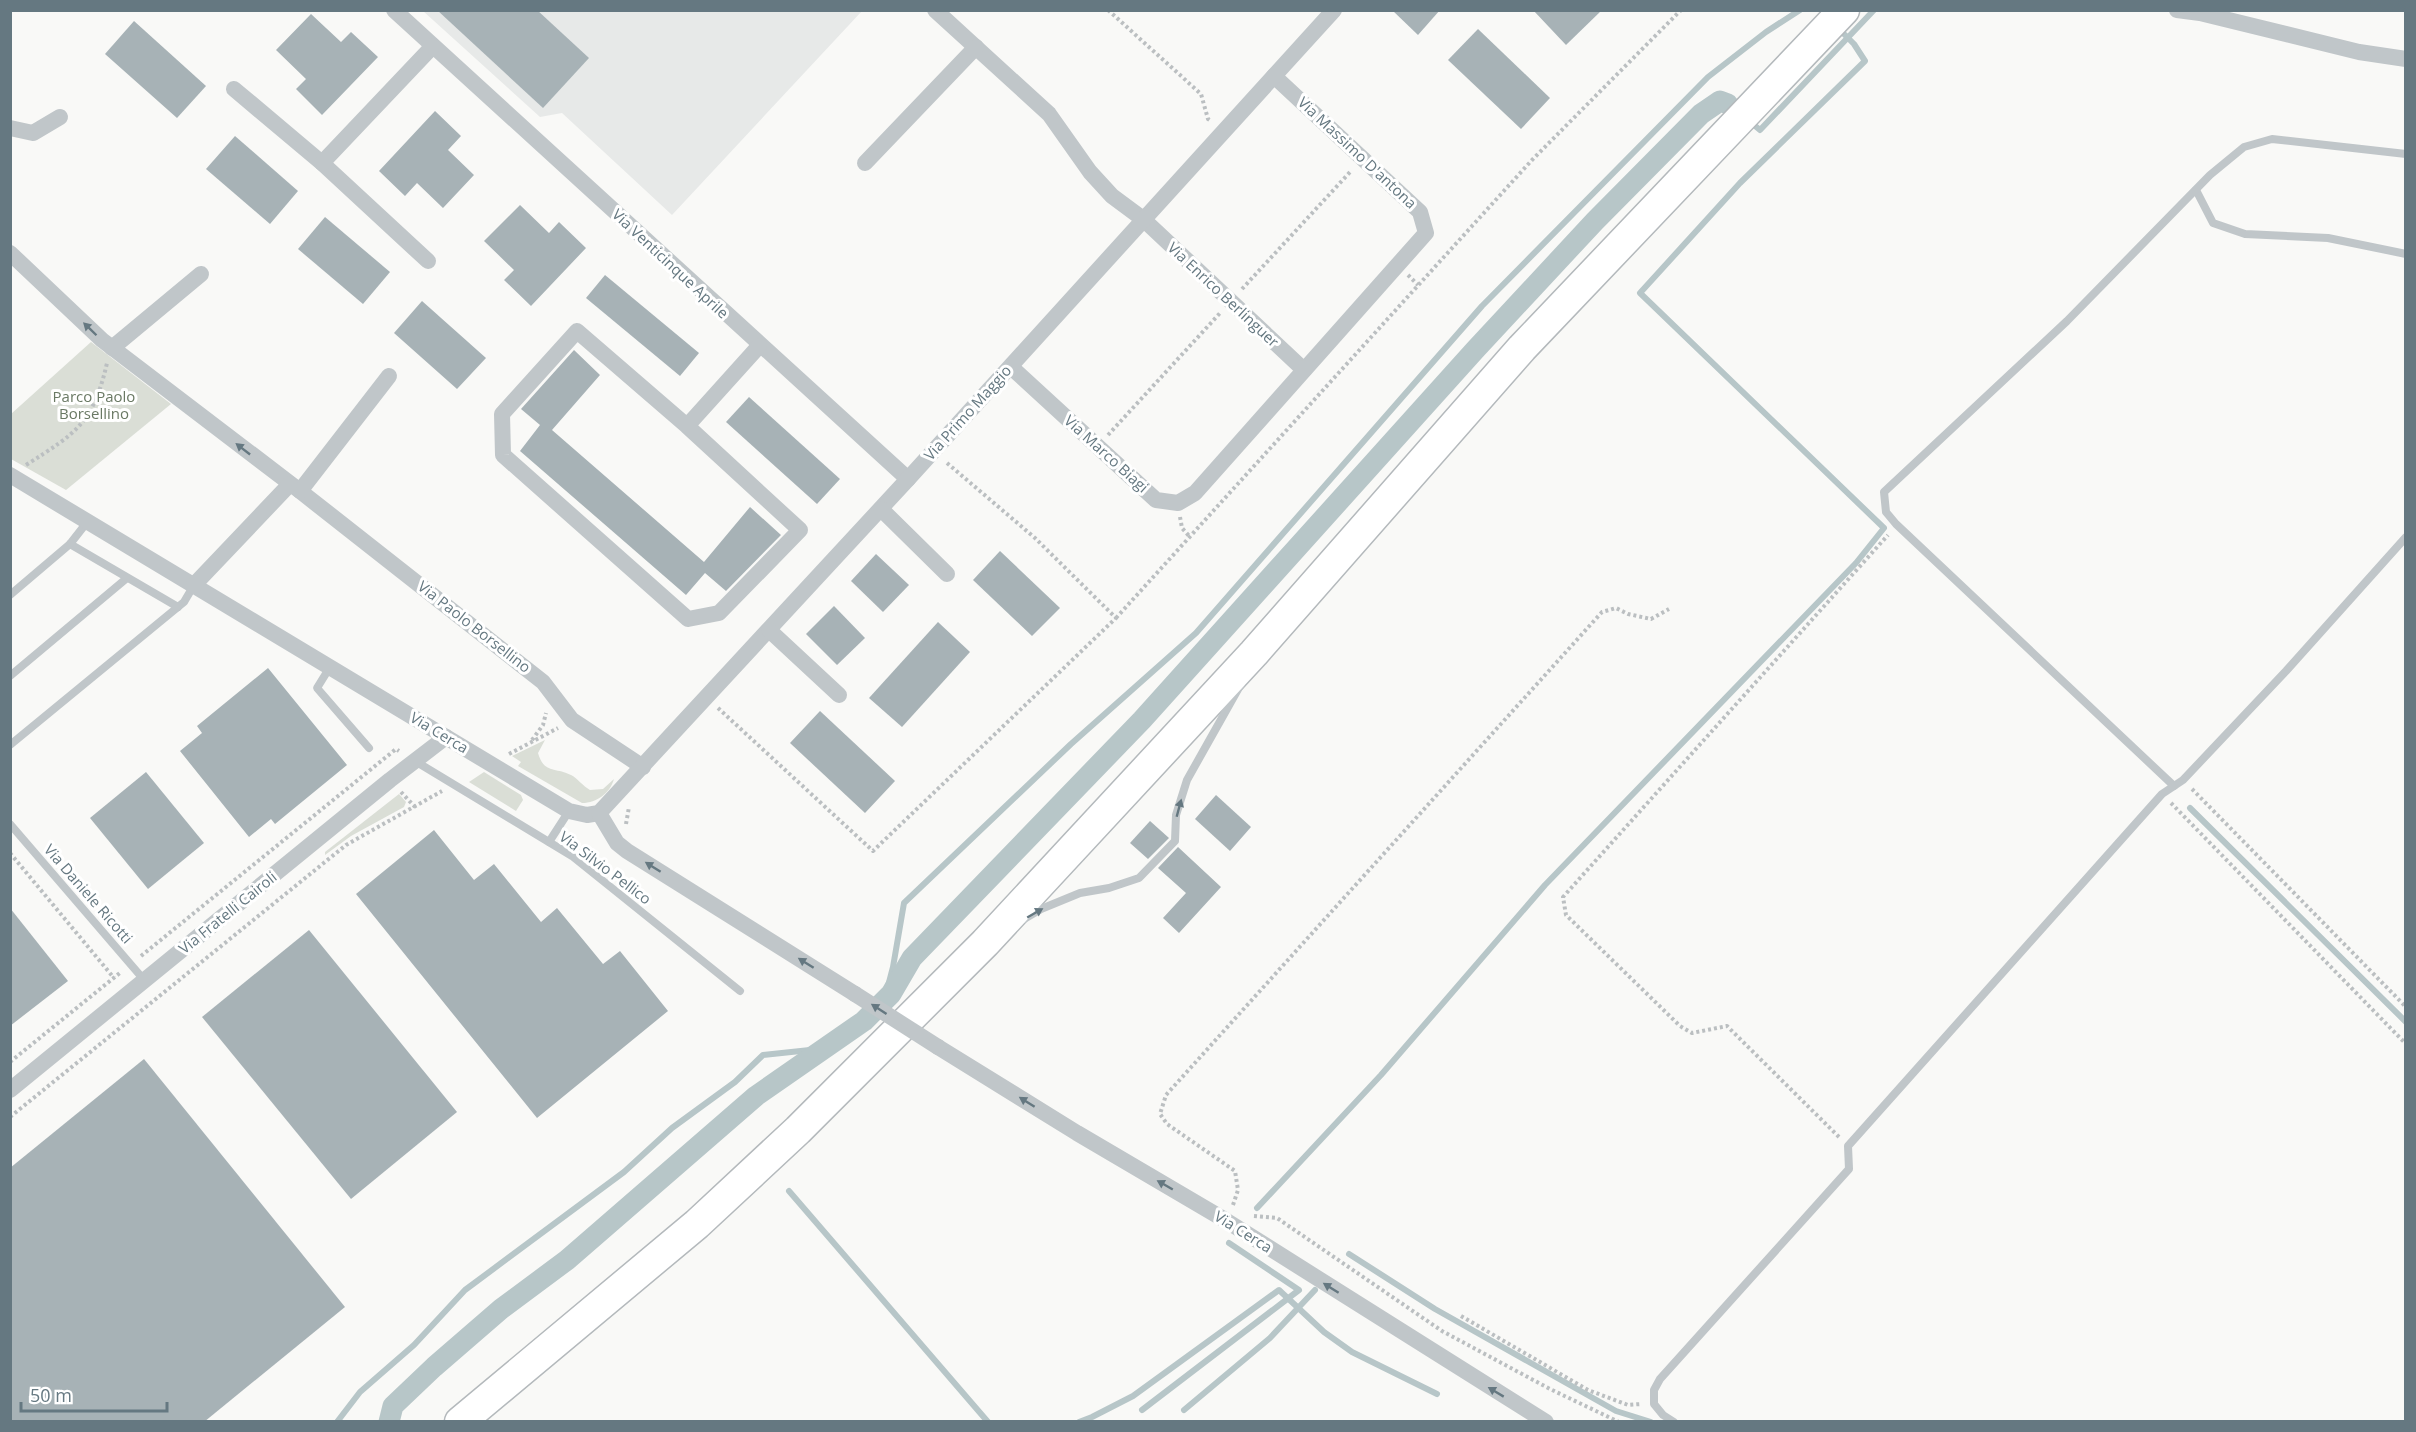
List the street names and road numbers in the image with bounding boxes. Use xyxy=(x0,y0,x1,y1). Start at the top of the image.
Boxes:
street label: Via Massimo D'antona xyxy=(1294,92,1421,213)
street label: Via Venticinque Aprile xyxy=(608,204,733,323)
street label: Via Enrico Berlinguer xyxy=(1164,237,1284,351)
street label: Via Primo Maggio xyxy=(919,360,1015,464)
street label: Via Marco Biagi xyxy=(1060,410,1153,496)
street label: Via Paolo Borsellino xyxy=(414,576,535,677)
street label: Via Cerca xyxy=(407,707,472,757)
street label: Via Silvio Pellico xyxy=(556,826,656,908)
street label: Via Daniele Ricotti xyxy=(40,839,137,947)
street label: Via Fratelli Cairoli xyxy=(174,867,280,958)
street label: Via Cerca xyxy=(1211,1206,1276,1257)

